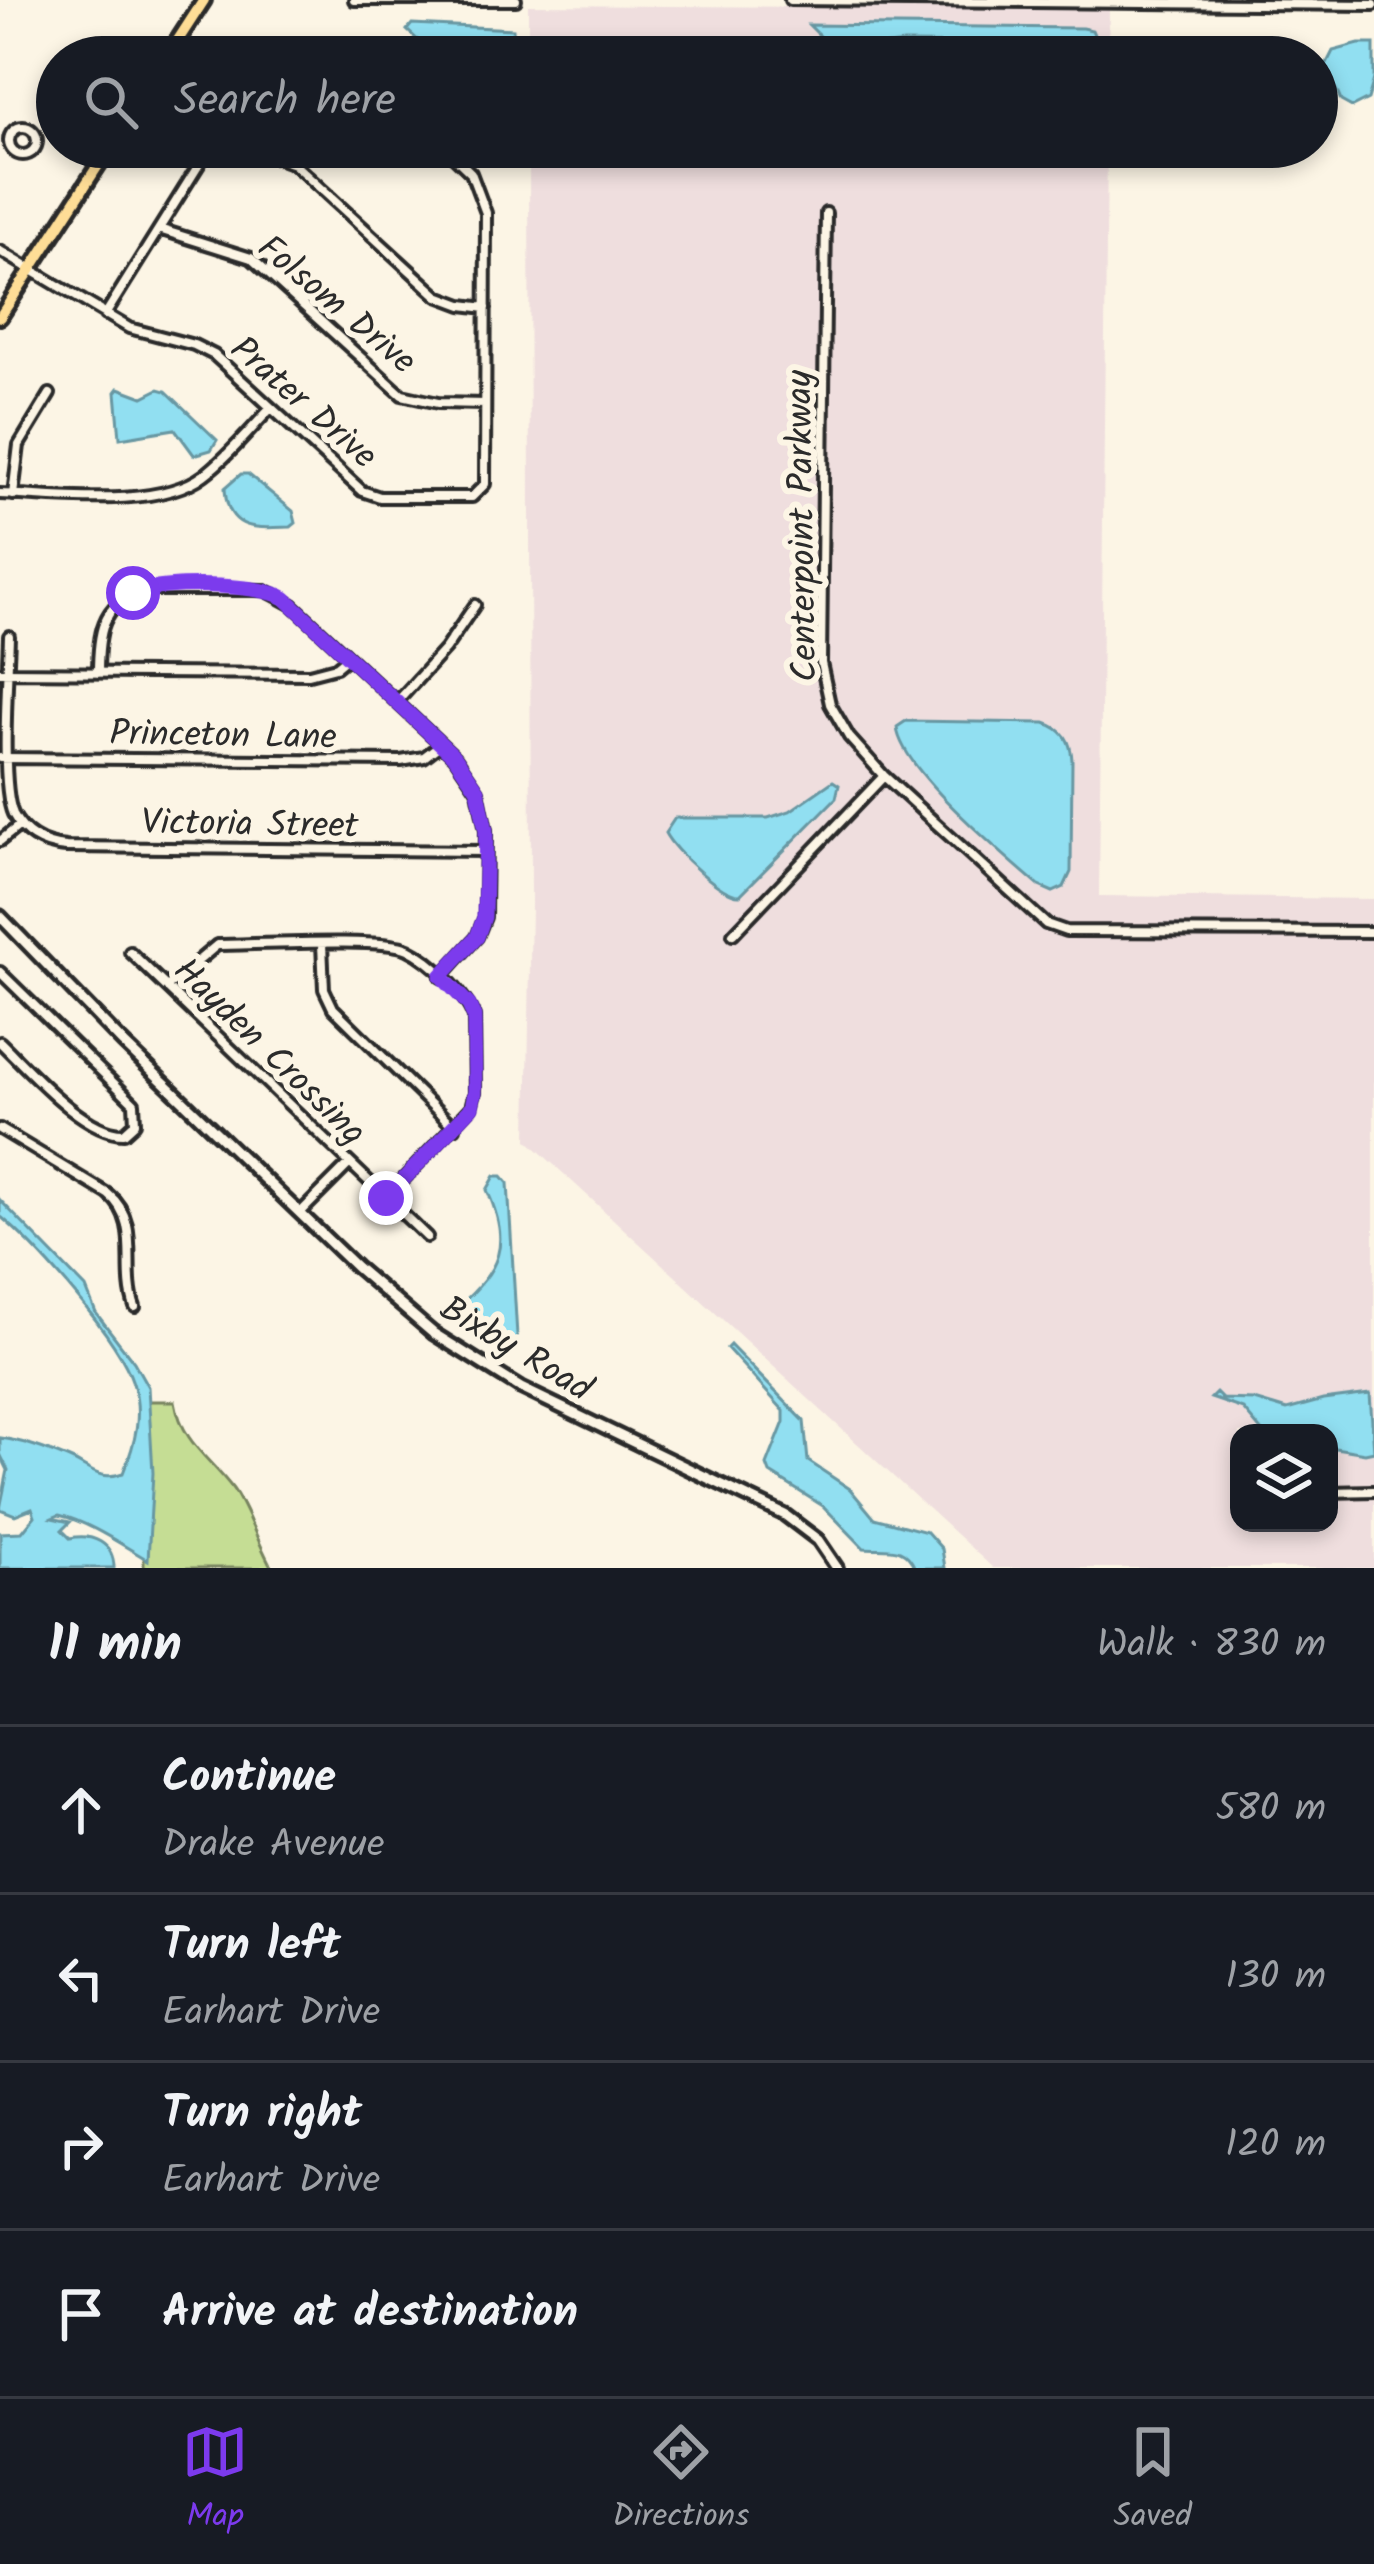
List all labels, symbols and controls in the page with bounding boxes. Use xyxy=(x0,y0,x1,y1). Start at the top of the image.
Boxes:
search box xyxy=(36,36,1338,168)
text: Search here xyxy=(174,66,396,138)
icon: search xyxy=(78,69,144,135)
street label: Folsom Drive xyxy=(243,222,428,390)
street label: Prater Drive xyxy=(216,323,389,484)
street label: Centerpoint Parkway xyxy=(772,368,835,682)
route start xyxy=(106,566,160,620)
street label: Princeton Lane xyxy=(109,706,337,767)
street label: Victoria Street xyxy=(141,795,360,856)
street label: Hayden Crossing xyxy=(158,945,379,1160)
route end xyxy=(359,1171,413,1225)
street label: Bixby Road xyxy=(428,1282,603,1419)
map controls xyxy=(1230,1424,1338,1532)
button: layers xyxy=(1230,1424,1338,1532)
text: 11 min xyxy=(48,1606,182,1687)
text: Walk · 830 m xyxy=(1097,1615,1326,1677)
text: Continue xyxy=(162,1743,336,1815)
icon: ahead xyxy=(48,1777,114,1843)
text: 580 m xyxy=(1215,1779,1326,1841)
text: Drake Avenue xyxy=(162,1815,385,1877)
text: Turn left xyxy=(162,1911,341,1983)
icon: left xyxy=(48,1945,114,2011)
text: 130 m xyxy=(1225,1947,1326,2009)
text: Earhart Drive xyxy=(162,1983,380,2045)
text: Turn right xyxy=(162,2079,362,2151)
icon: right xyxy=(48,2113,114,2179)
text: 120 m xyxy=(1225,2115,1326,2177)
text: Earhart Drive xyxy=(162,2151,380,2213)
text: Arrive at destination xyxy=(162,2278,578,2350)
icon: arrive xyxy=(48,2281,114,2347)
tab: Map xyxy=(182,2419,248,2544)
tab: Directions xyxy=(612,2419,749,2544)
tab: Saved xyxy=(1114,2419,1192,2544)

